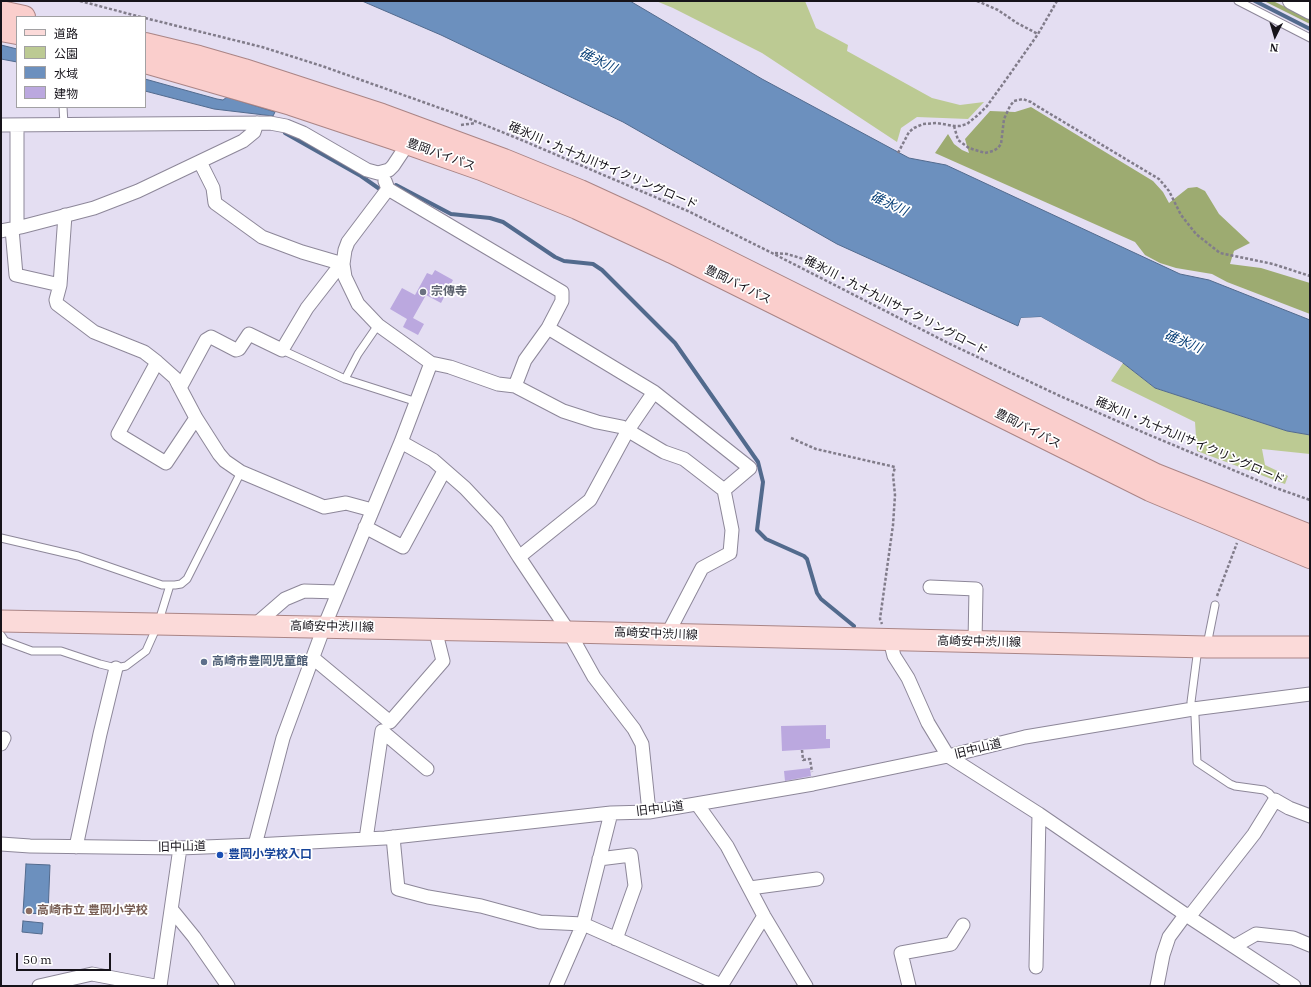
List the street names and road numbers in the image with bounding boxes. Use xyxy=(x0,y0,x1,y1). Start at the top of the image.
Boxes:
street label: 碓氷川・九十九川サイクリングロード xyxy=(506,120,700,212)
street label: 豊岡バイパス xyxy=(405,136,477,174)
street label: 碓氷川・九十九川サイクリングロード xyxy=(802,253,990,359)
street label: 豊岡バイパス xyxy=(702,263,774,307)
street label: 碓氷川・九十九川サイクリングロード xyxy=(1093,395,1287,487)
street label: 豊岡バイパス xyxy=(993,406,1063,452)
street label: 高崎安中渋川線 xyxy=(290,619,374,635)
street label: 高崎安中渋川線 xyxy=(614,625,698,643)
street label: 高崎安中渋川線 xyxy=(937,634,1021,650)
street label: 旧中山道 xyxy=(953,736,1003,762)
street label: 旧中山道 xyxy=(635,799,685,819)
street label: 旧中山道 xyxy=(158,839,206,855)

